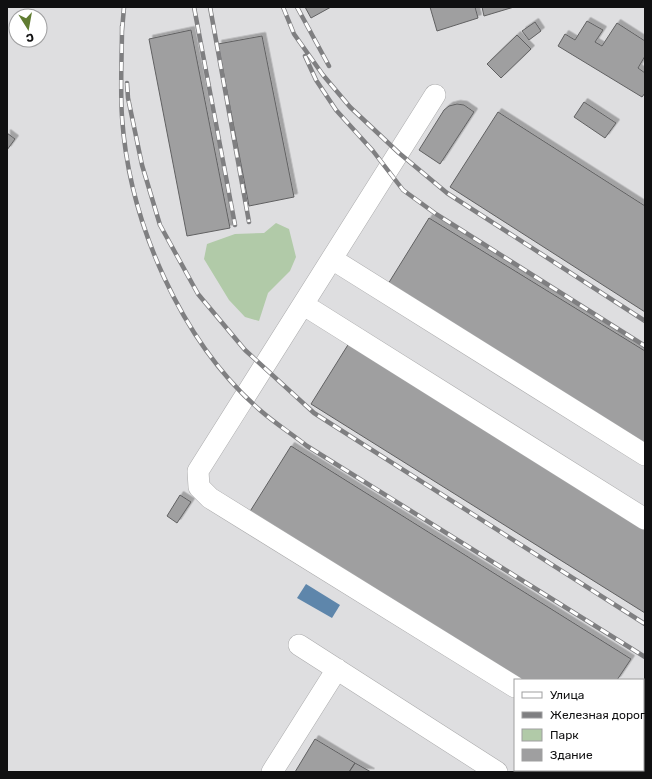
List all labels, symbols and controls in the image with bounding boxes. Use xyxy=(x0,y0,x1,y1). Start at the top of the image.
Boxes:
north arrow xyxy=(8,8,48,48)
text: С xyxy=(25,30,35,44)
legend xyxy=(514,679,644,771)
text: Улица xyxy=(550,688,584,702)
text: Железная дорога xyxy=(550,708,652,722)
text: Парк xyxy=(550,728,579,742)
text: Здание xyxy=(550,748,593,762)

